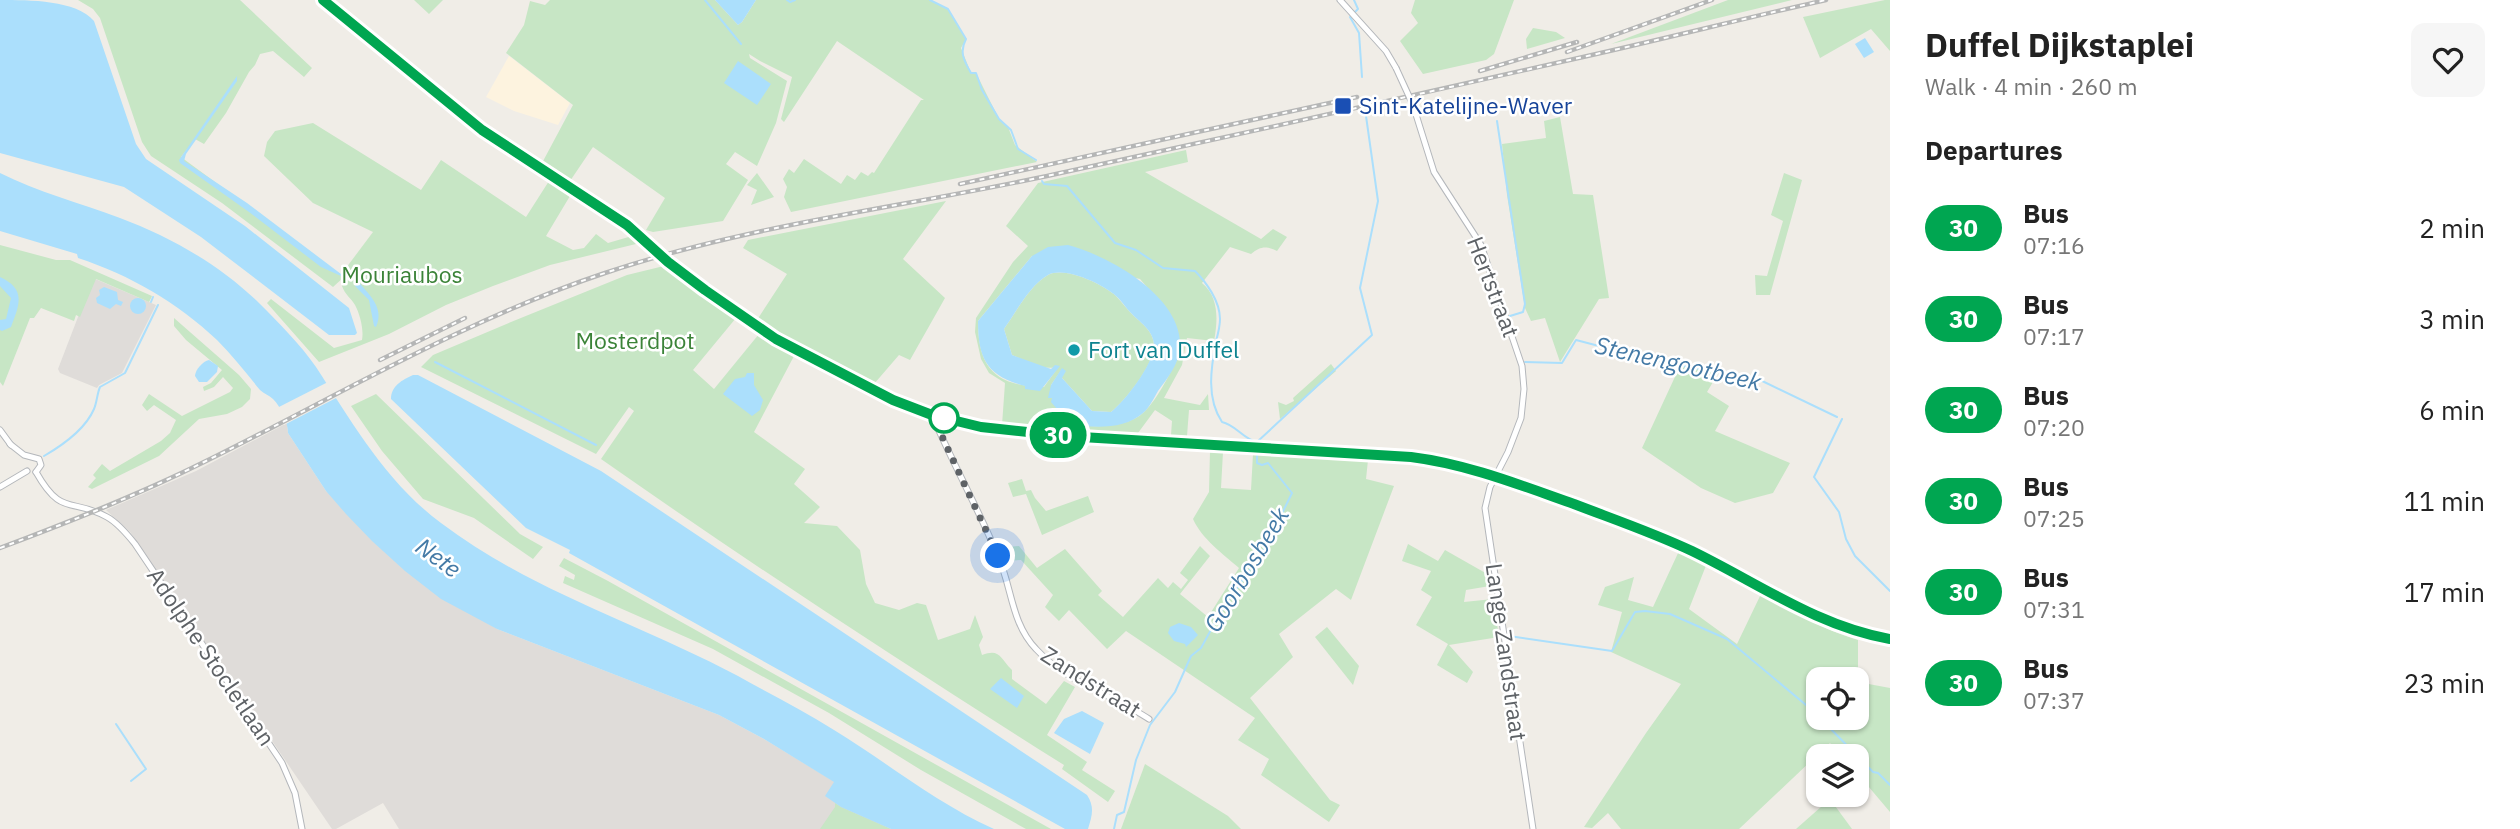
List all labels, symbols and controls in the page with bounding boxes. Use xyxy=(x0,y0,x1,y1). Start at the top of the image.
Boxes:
text: Duffel Dijkstaplei xyxy=(1925,23,2194,66)
button: heart xyxy=(2411,23,2485,97)
text: Walk · 4 min · 260 m xyxy=(1925,71,2138,101)
place label: Sint-Katelijne-Waver xyxy=(1359,90,1573,120)
marker: Sint-Katelijne-Waver xyxy=(1333,96,1353,116)
text: Departures xyxy=(1925,133,2063,167)
text: Bus xyxy=(2023,196,2069,230)
text: 2 min xyxy=(2419,211,2485,245)
text: 30 xyxy=(1949,212,1978,244)
text: 07:16 xyxy=(2023,230,2085,260)
street label: Hertstraat xyxy=(1461,232,1527,341)
park label: Mouriaubos xyxy=(341,259,463,289)
text: Bus xyxy=(2023,287,2069,321)
text: 3 min xyxy=(2419,302,2485,336)
text: 30 xyxy=(1949,303,1978,335)
text: 07:17 xyxy=(2023,321,2085,351)
park label: Mosterdpot xyxy=(575,325,695,355)
water label: Stenengootbeek xyxy=(1592,328,1765,398)
place label: Fort van Duffel xyxy=(1088,334,1239,364)
marker: Fort van Duffel xyxy=(1066,342,1082,358)
text: Bus xyxy=(2023,378,2069,412)
text: 6 min xyxy=(2419,393,2485,427)
text: 30 xyxy=(1949,394,1978,426)
unlabelled marker xyxy=(929,403,959,433)
line badge: 30 xyxy=(1026,412,1090,458)
text: 07:20 xyxy=(2023,412,2085,442)
text: 30 xyxy=(1044,419,1072,451)
text: Bus xyxy=(2023,469,2069,503)
text: 11 min xyxy=(2404,484,2485,518)
text: 30 xyxy=(1949,485,1978,517)
water label: Goorbosbeek xyxy=(1196,501,1296,638)
text: 07:25 xyxy=(2023,503,2085,533)
water label: Nete xyxy=(410,530,468,584)
your location xyxy=(980,538,1015,573)
text: Bus xyxy=(2023,560,2069,594)
street label: Lange Zandstraat xyxy=(1480,561,1534,743)
street label: Adolphe Stocletlaan xyxy=(141,562,283,751)
text: 17 min xyxy=(2404,575,2485,609)
text: 30 xyxy=(1949,576,1978,608)
text: 07:31 xyxy=(2023,594,2085,624)
street label: Zandstraat xyxy=(1036,639,1147,724)
text: Bus xyxy=(2023,651,2069,685)
text: 23 min xyxy=(2404,666,2485,700)
map controls xyxy=(1806,667,1869,807)
button: locate xyxy=(1806,667,1869,730)
text: 30 xyxy=(1949,667,1978,699)
text: 07:37 xyxy=(2023,685,2085,715)
button: layers xyxy=(1806,744,1869,807)

